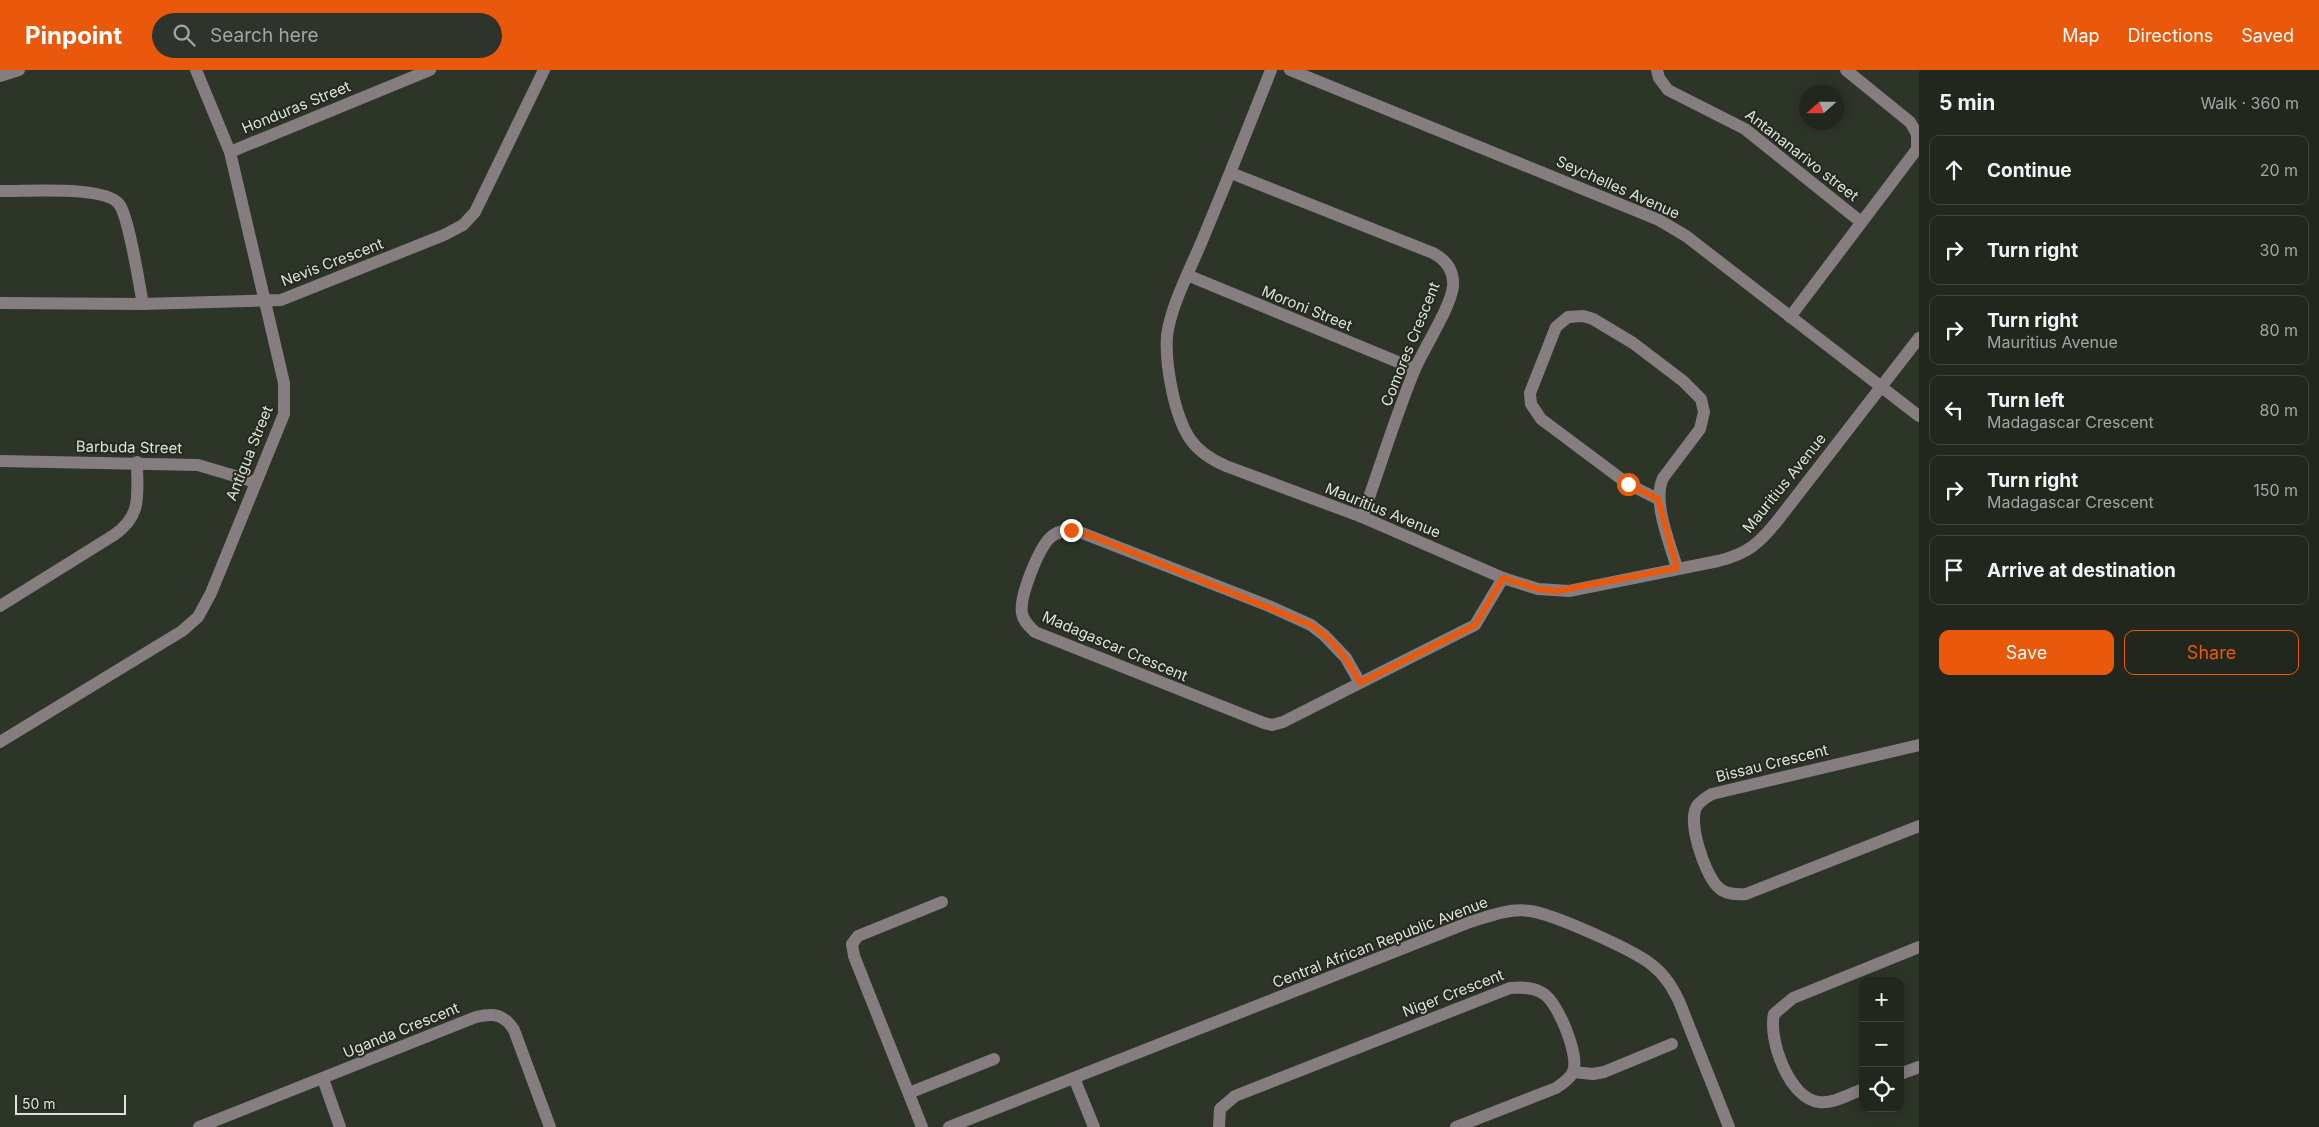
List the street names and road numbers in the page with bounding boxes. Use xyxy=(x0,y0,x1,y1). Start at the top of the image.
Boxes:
street label: Honduras Street xyxy=(239,77,353,137)
street label: Antananarivo street xyxy=(1742,105,1863,205)
street label: Seychelles Avenue xyxy=(1553,151,1683,223)
street label: Nevis Crescent xyxy=(278,234,386,290)
street label: Comores Crescent xyxy=(1376,279,1444,409)
street label: Moroni Street xyxy=(1259,281,1355,335)
street label: Antigua Street xyxy=(221,403,277,503)
street label: Mauritius Avenue xyxy=(1738,429,1830,537)
street label: Barbuda Street xyxy=(76,437,182,457)
street label: Mauritius Avenue xyxy=(1323,478,1443,542)
street label: Madagascar Crescent xyxy=(1039,607,1191,685)
street label: Bissau Crescent xyxy=(1714,740,1830,786)
street label: Central African Republic Avenue xyxy=(1270,892,1490,992)
street label: Niger Crescent xyxy=(1400,965,1506,1021)
street label: Uganda Crescent xyxy=(340,998,462,1062)

